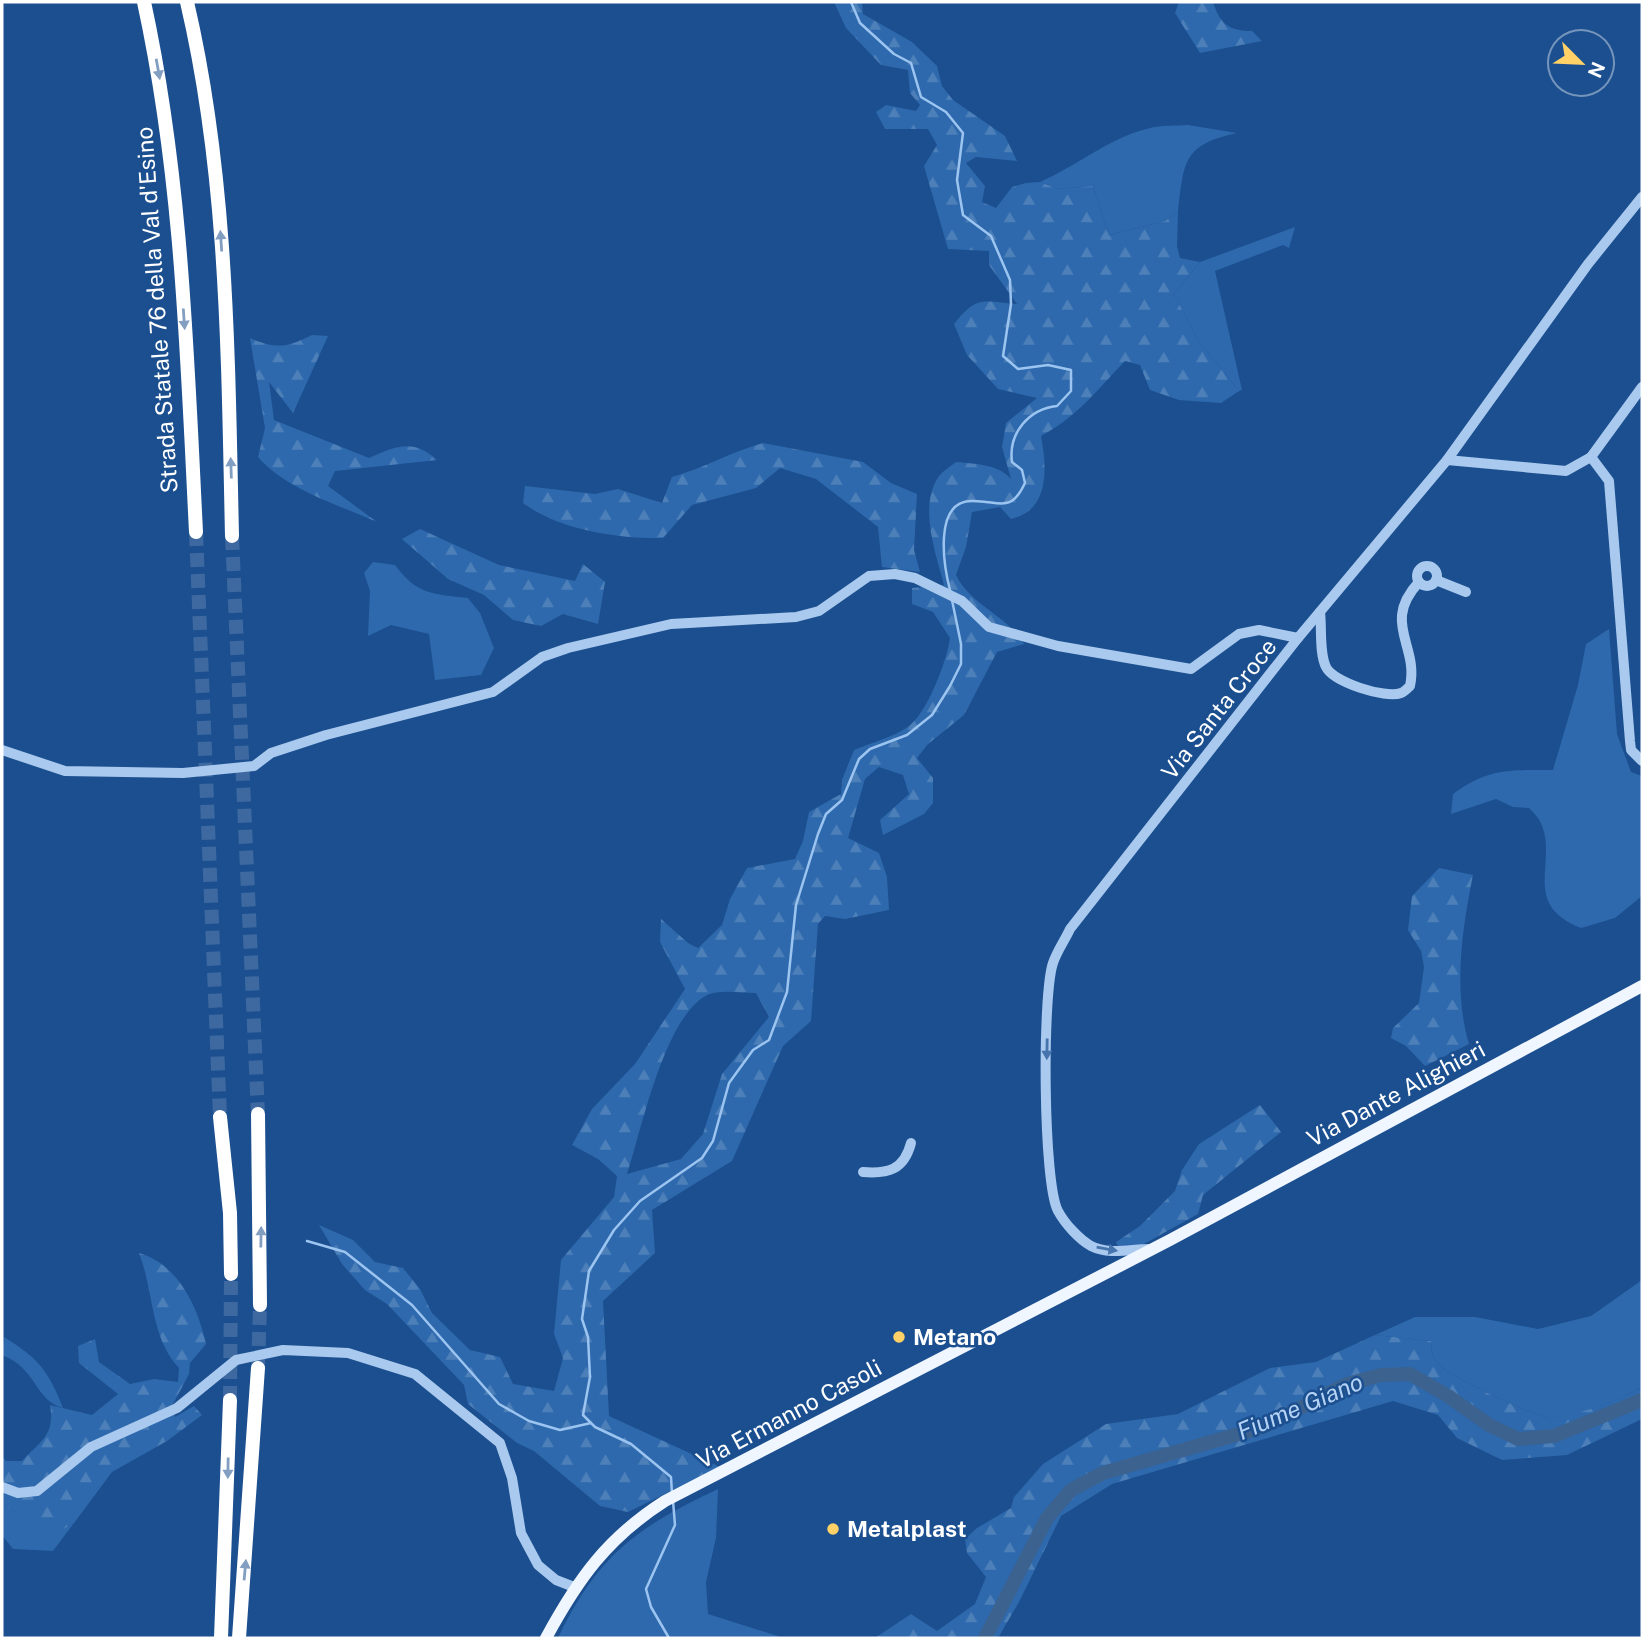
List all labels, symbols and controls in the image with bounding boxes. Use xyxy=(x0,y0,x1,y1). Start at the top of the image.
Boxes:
north arrow xyxy=(1546,28,1616,98)
one-way arrow xyxy=(153,58,164,80)
text: N xyxy=(1583,59,1610,81)
street label: Strada Statale 76 della Val d'Esino xyxy=(130,126,183,494)
one-way arrow xyxy=(215,230,226,252)
one-way arrow xyxy=(179,308,190,330)
one-way arrow xyxy=(225,457,236,479)
street label: Via Santa Croce xyxy=(1155,633,1282,784)
street label: Via Dante Alighieri xyxy=(1302,1035,1489,1152)
one-way arrow xyxy=(1042,1038,1053,1060)
one-way arrow xyxy=(255,1226,267,1248)
one-way arrow xyxy=(1096,1244,1118,1255)
place label: Metano xyxy=(913,1323,996,1350)
marker: Metano xyxy=(891,1329,907,1345)
street label: Via Ermanno Casoli xyxy=(692,1353,886,1474)
water label: Fiume Giano xyxy=(1232,1367,1367,1445)
one-way arrow xyxy=(222,1457,234,1479)
place label: Metalplast xyxy=(847,1515,967,1542)
marker: Metalplast xyxy=(825,1521,841,1537)
one-way arrow xyxy=(240,1559,251,1581)

